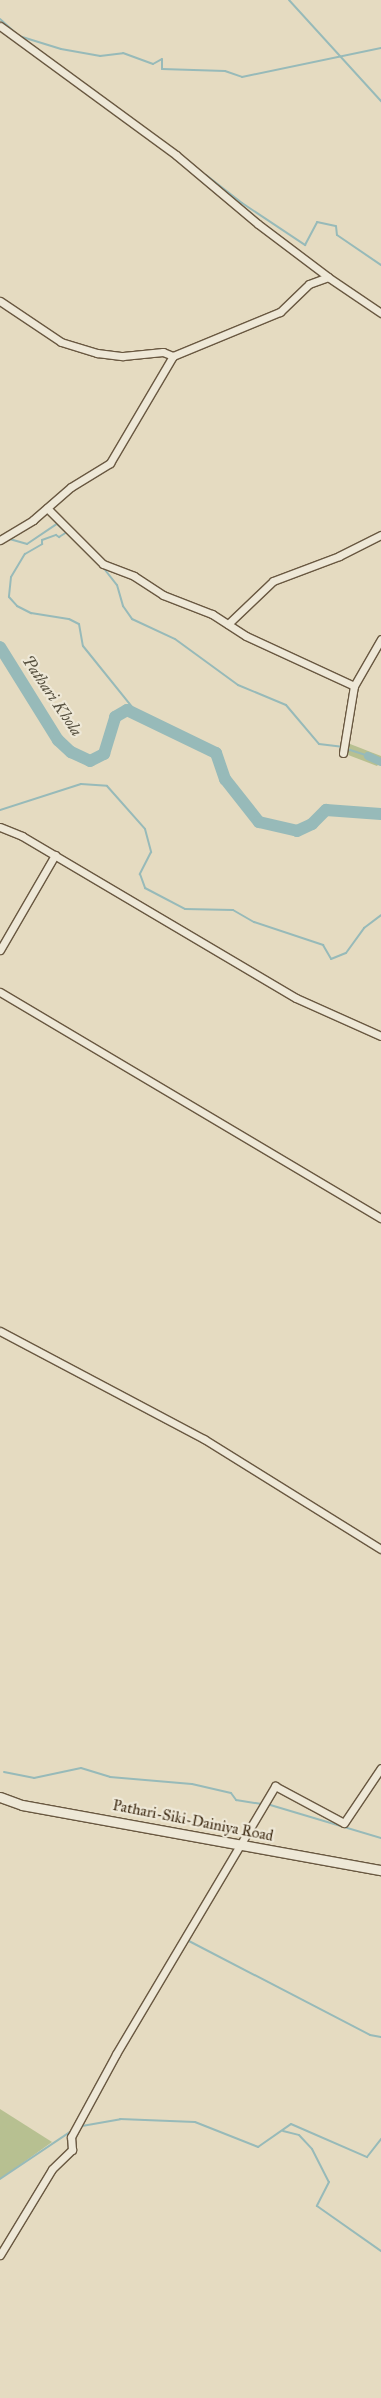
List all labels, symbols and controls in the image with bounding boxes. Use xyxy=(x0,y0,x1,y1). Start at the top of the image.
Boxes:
water label: Pathari Khola xyxy=(18,652,86,740)
street label: Pathari-Siki-Dainiya Road xyxy=(111,1797,275,1845)

